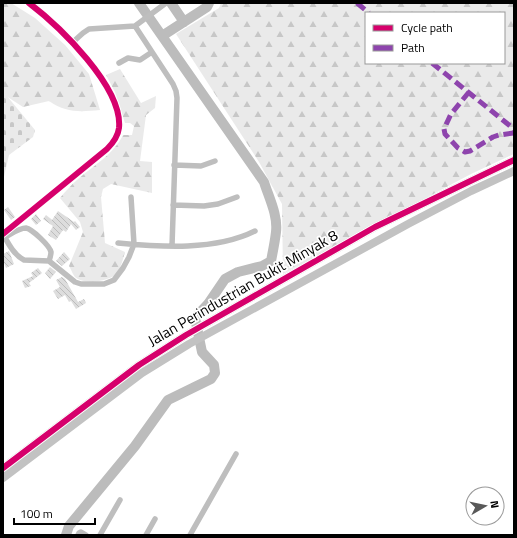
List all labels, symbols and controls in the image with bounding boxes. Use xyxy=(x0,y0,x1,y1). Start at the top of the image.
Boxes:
legend xyxy=(365,12,505,64)
text: Cycle path xyxy=(401,18,453,37)
text: Path xyxy=(401,38,425,57)
street label: Jalan Perindustrian Bukit Minyak 8 xyxy=(143,224,342,352)
north arrow xyxy=(465,486,505,526)
text: N xyxy=(486,499,503,509)
scale bar xyxy=(14,500,95,526)
text: 100 m xyxy=(20,504,53,523)

